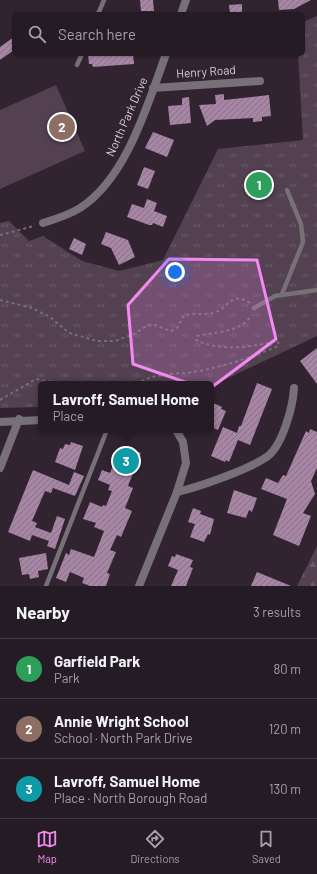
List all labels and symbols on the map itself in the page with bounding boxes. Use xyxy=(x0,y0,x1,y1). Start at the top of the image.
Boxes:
street label: Henry Road xyxy=(176,62,236,80)
street label: North Park Drive xyxy=(102,75,150,158)
pin: 2 xyxy=(49,112,75,142)
pin: 1 xyxy=(246,170,272,200)
your location xyxy=(165,262,185,282)
pin: 3 xyxy=(113,446,139,476)

